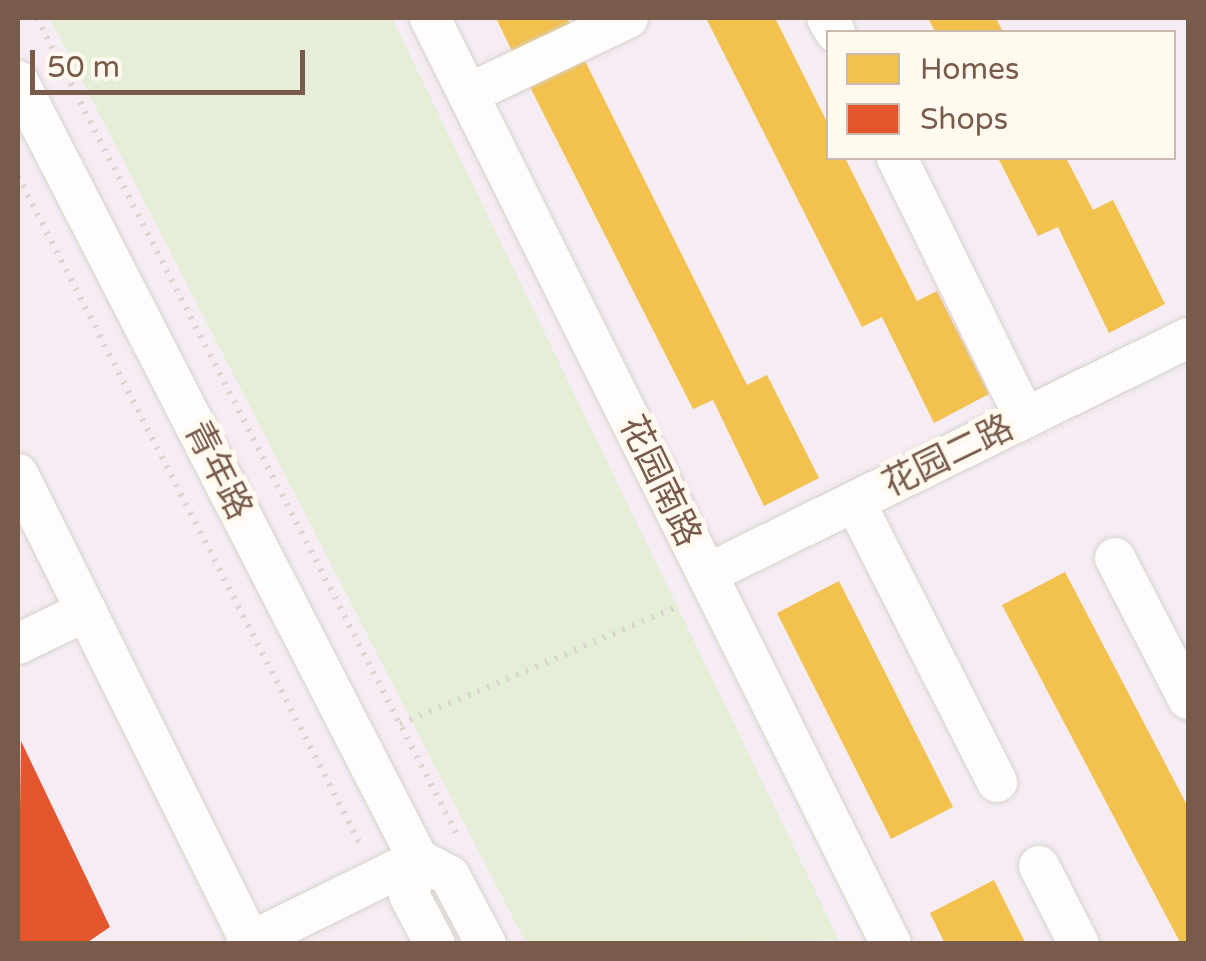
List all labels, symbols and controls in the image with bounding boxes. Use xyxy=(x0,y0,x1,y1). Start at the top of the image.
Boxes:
scale bar xyxy=(35,30,310,92)
legend xyxy=(826,30,1176,160)
text: 50 m xyxy=(47,49,120,86)
text: Homes xyxy=(920,51,1019,88)
text: Shops xyxy=(920,101,1008,138)
street label: 花园二路 xyxy=(876,406,1020,506)
street label: 花园南路 xyxy=(610,409,710,553)
street label: 青年路 xyxy=(175,414,261,526)

